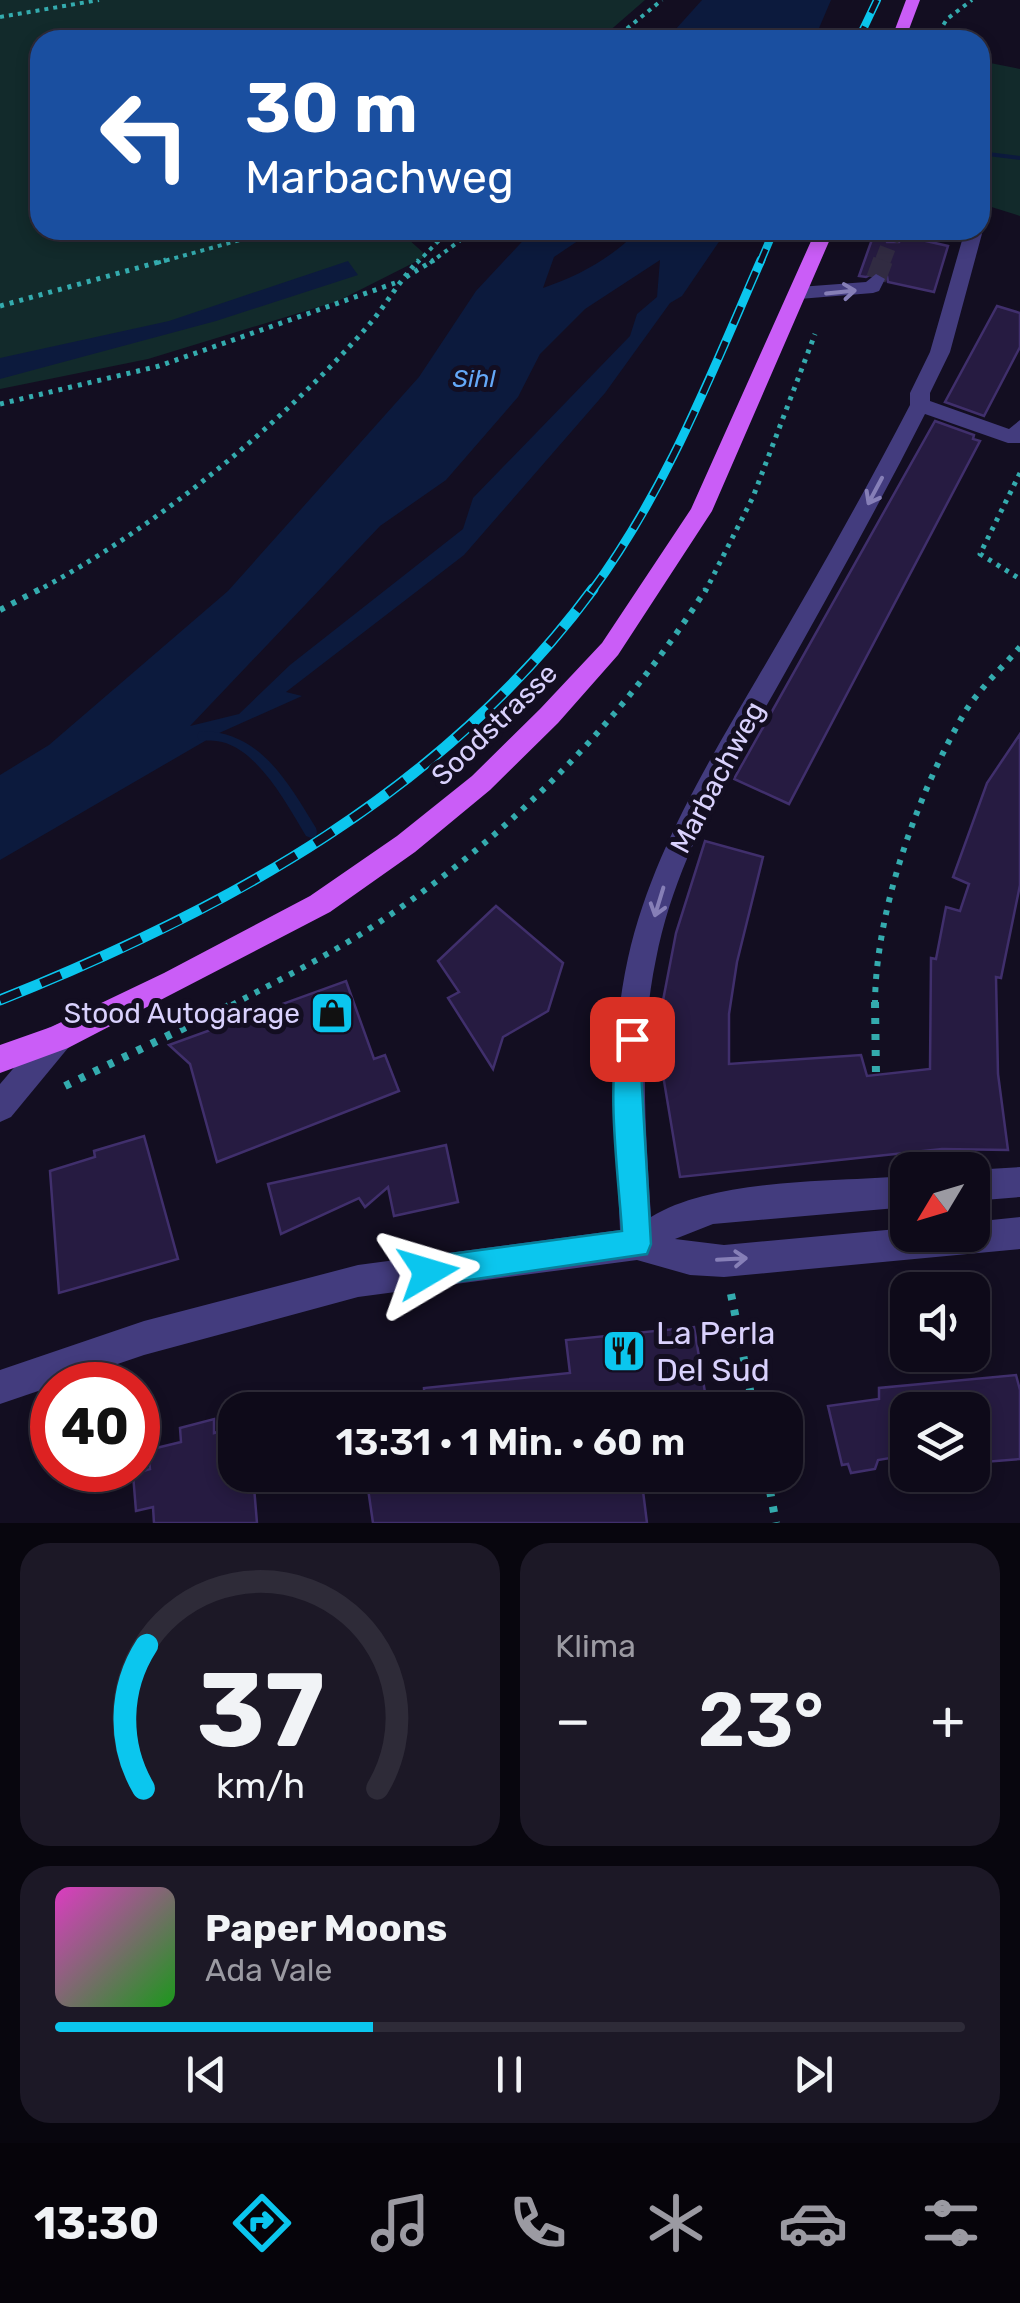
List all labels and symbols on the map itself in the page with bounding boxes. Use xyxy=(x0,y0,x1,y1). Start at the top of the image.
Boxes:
one-way arrow xyxy=(824,282,856,301)
water label: Sihl xyxy=(453,364,496,393)
one-way arrow xyxy=(865,476,885,506)
street label: Soodstrasse xyxy=(425,656,564,792)
street label: Marbachweg xyxy=(664,696,771,859)
one-way arrow xyxy=(649,885,667,917)
shop icon: Stood Autogarage xyxy=(309,990,355,1036)
place label: Stood Autogarage xyxy=(64,997,300,1030)
pin xyxy=(590,997,675,1082)
north arrow xyxy=(890,1152,990,1252)
position arrow xyxy=(376,1220,480,1324)
one-way arrow xyxy=(715,1249,748,1268)
place label: La Perla Del Sud xyxy=(656,1314,775,1389)
restaurant icon: La Perla Del Sud xyxy=(601,1328,647,1374)
speed limit sign: 40 xyxy=(30,1362,160,1492)

